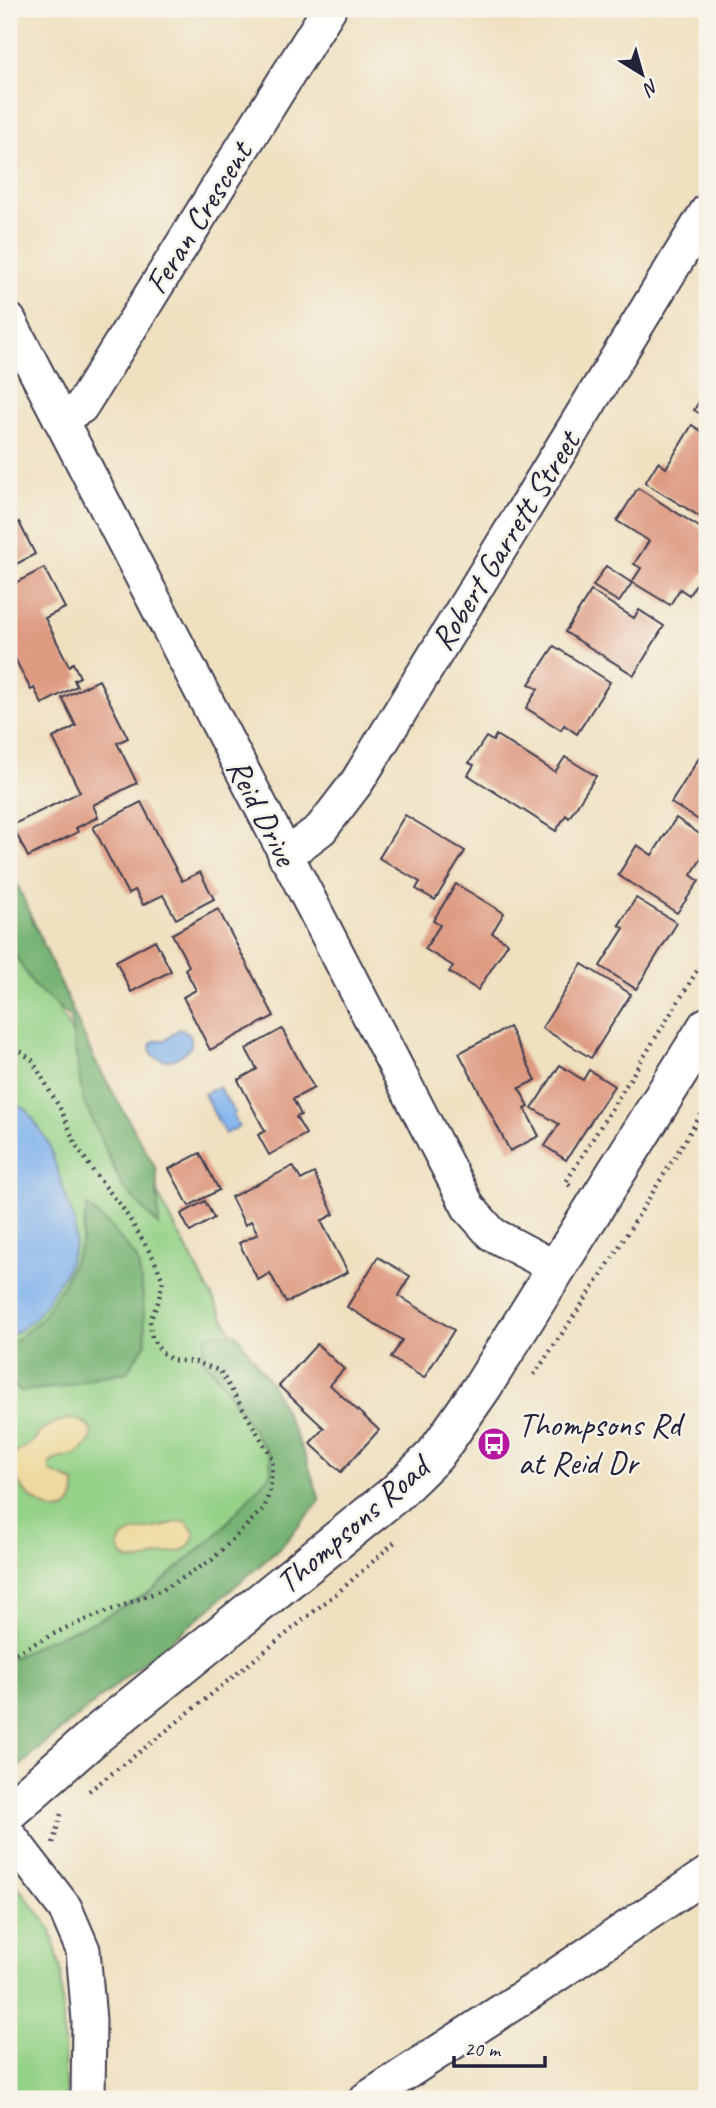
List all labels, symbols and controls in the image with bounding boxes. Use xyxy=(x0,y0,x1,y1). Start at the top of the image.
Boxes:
north arrow xyxy=(608,38,678,108)
text: N xyxy=(637,74,664,102)
street label: Feran Crescent xyxy=(135,132,263,302)
street label: Robert Garrett Street xyxy=(421,421,591,658)
street label: Reid Drive xyxy=(217,752,308,874)
place label: Thompsons Rd at Reid Dr xyxy=(518,1404,686,1484)
bus stop icon: Thompsons Rd at Reid Dr xyxy=(475,1425,513,1463)
street label: Thompsons Road xyxy=(267,1444,441,1603)
scale bar xyxy=(454,2024,544,2068)
text: 20 m xyxy=(464,2036,502,2062)

